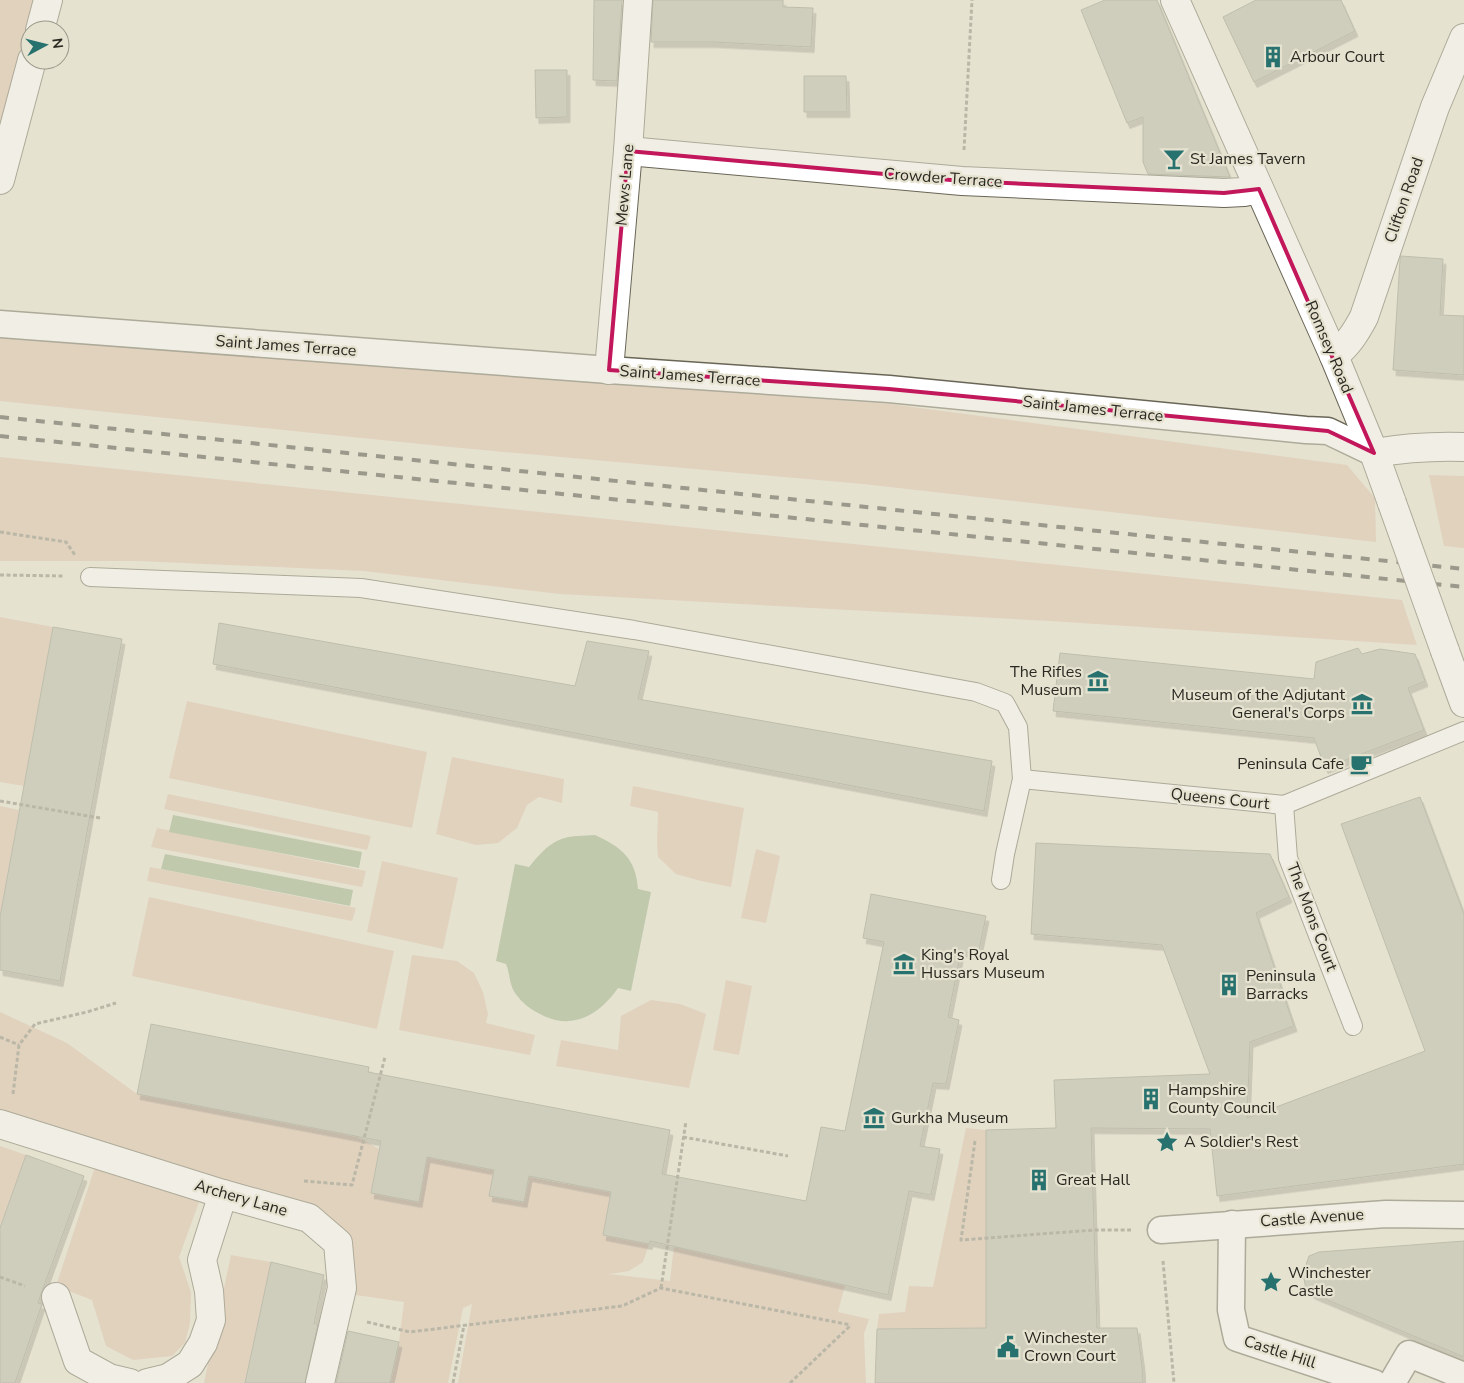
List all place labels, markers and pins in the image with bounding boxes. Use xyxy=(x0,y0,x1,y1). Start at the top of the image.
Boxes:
building icon: Arbour Court xyxy=(1260,44,1286,70)
place label: Arbour Court xyxy=(1290,46,1385,68)
bar icon: St James Tavern xyxy=(1161,146,1187,172)
place label: St James Tavern xyxy=(1190,148,1305,170)
place label: The Rifles Museum xyxy=(1010,661,1082,701)
museum icon: The Rifles Museum xyxy=(1085,668,1111,694)
place label: Museum of the Adjutant General's Corps xyxy=(1171,684,1345,724)
museum icon: Museum of the Adjutant General's Corps xyxy=(1349,691,1375,717)
cafe icon: Peninsula Cafe xyxy=(1348,751,1374,777)
place label: Peninsula Cafe xyxy=(1237,753,1344,775)
place label: King's Royal Hussars Museum xyxy=(921,944,1045,984)
museum icon: King's Royal Hussars Museum xyxy=(891,951,917,977)
place label: Peninsula Barracks xyxy=(1246,965,1316,1005)
building icon: Peninsula Barracks xyxy=(1216,972,1242,998)
place label: Hampshire County Council xyxy=(1168,1079,1276,1119)
building icon: Hampshire County Council xyxy=(1138,1086,1164,1112)
museum icon: Gurkha Museum xyxy=(861,1105,887,1131)
place label: Gurkha Museum xyxy=(891,1107,1009,1129)
place icon: A Soldier's Rest xyxy=(1154,1129,1180,1155)
place label: A Soldier's Rest xyxy=(1184,1131,1298,1153)
building icon: Great Hall xyxy=(1026,1167,1052,1193)
place label: Great Hall xyxy=(1056,1169,1130,1191)
place label: Winchester Castle xyxy=(1288,1262,1371,1302)
place icon: Winchester Castle xyxy=(1258,1269,1284,1295)
place label: Winchester Crown Court xyxy=(1024,1327,1116,1367)
public building icon: Winchester Crown Court xyxy=(995,1334,1021,1360)

